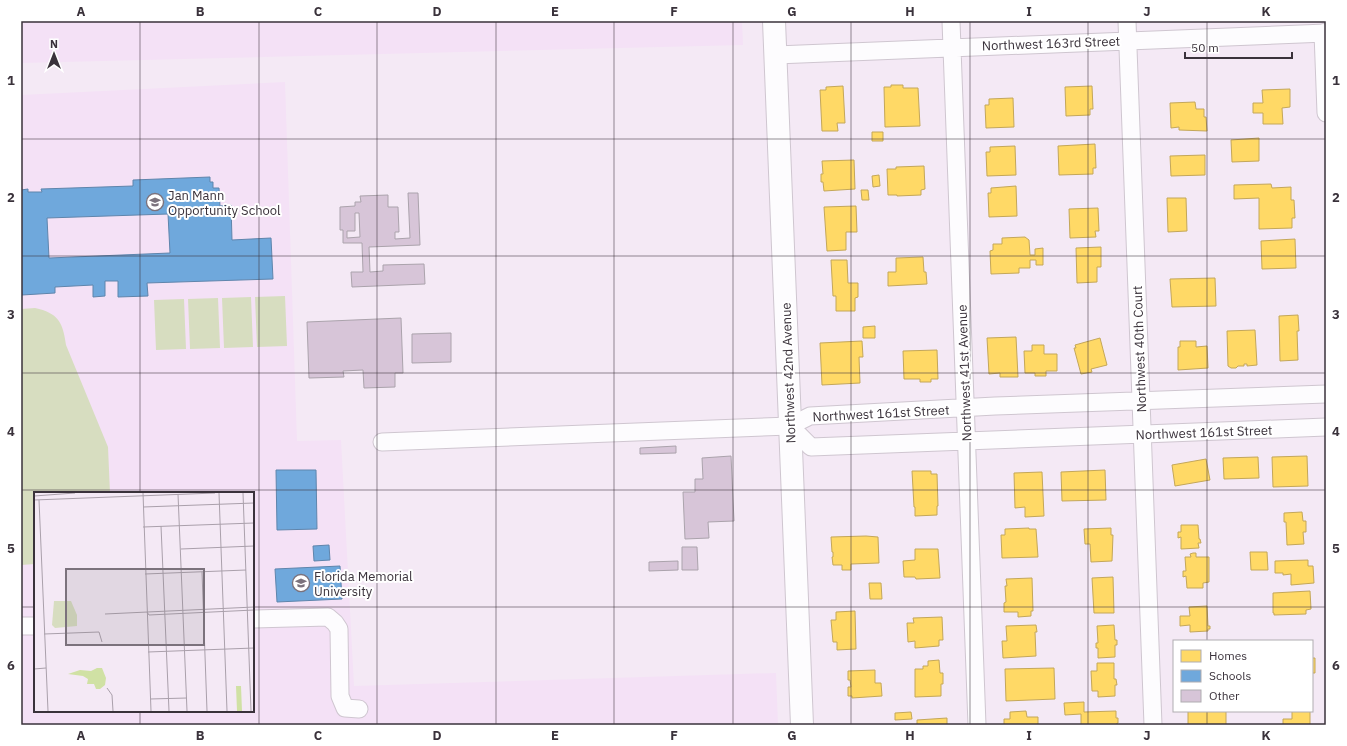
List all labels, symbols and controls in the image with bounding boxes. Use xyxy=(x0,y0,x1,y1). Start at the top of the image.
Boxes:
text: A xyxy=(77,3,86,20)
text: B xyxy=(196,3,205,20)
text: C xyxy=(314,3,323,20)
text: D xyxy=(432,3,442,20)
text: E xyxy=(551,3,559,20)
text: F xyxy=(670,3,678,20)
text: G xyxy=(787,3,797,20)
text: H xyxy=(905,3,915,20)
text: I xyxy=(1026,3,1032,20)
text: J xyxy=(1143,3,1151,20)
text: K xyxy=(1261,3,1271,20)
street label: Northwest 163rd Street xyxy=(982,33,1121,54)
north arrow xyxy=(34,34,74,74)
scale bar xyxy=(1185,34,1292,60)
text: N xyxy=(50,37,58,51)
text: 50 m xyxy=(1191,40,1219,55)
text: 1 xyxy=(7,72,15,89)
text: 1 xyxy=(1332,72,1340,89)
place label: Jan Mann Opportunity School xyxy=(168,187,281,219)
text: 2 xyxy=(7,189,15,206)
text: 2 xyxy=(1332,189,1340,206)
school or university icon: Jan Mann Opportunity School xyxy=(145,192,165,212)
street label: Northwest 40th Court xyxy=(1129,285,1150,413)
street label: Northwest 42nd Avenue xyxy=(778,302,799,444)
street label: Northwest 41st Avenue xyxy=(954,304,975,442)
text: 3 xyxy=(7,306,15,323)
text: 3 xyxy=(1332,306,1340,323)
street label: Northwest 161st Street xyxy=(812,401,950,426)
street label: Northwest 161st Street xyxy=(1135,422,1273,443)
text: 4 xyxy=(7,423,15,440)
text: 4 xyxy=(1332,423,1340,440)
inset map xyxy=(34,492,254,712)
text: 5 xyxy=(7,540,15,557)
text: 5 xyxy=(1332,540,1340,557)
place label: Florida Memorial University xyxy=(314,568,413,600)
school or university icon: Florida Memorial University xyxy=(291,573,311,593)
legend xyxy=(1173,640,1313,712)
text: Homes xyxy=(1209,648,1247,663)
text: 6 xyxy=(7,657,15,674)
text: 6 xyxy=(1332,657,1340,674)
text: Schools xyxy=(1209,668,1252,683)
text: Other xyxy=(1209,688,1240,703)
text: A xyxy=(77,727,86,744)
text: B xyxy=(196,727,205,744)
text: C xyxy=(314,727,323,744)
text: D xyxy=(432,727,442,744)
text: E xyxy=(551,727,559,744)
text: F xyxy=(670,727,678,744)
text: G xyxy=(787,727,797,744)
text: H xyxy=(905,727,915,744)
text: I xyxy=(1026,727,1032,744)
text: J xyxy=(1143,727,1151,744)
text: K xyxy=(1261,727,1271,744)

